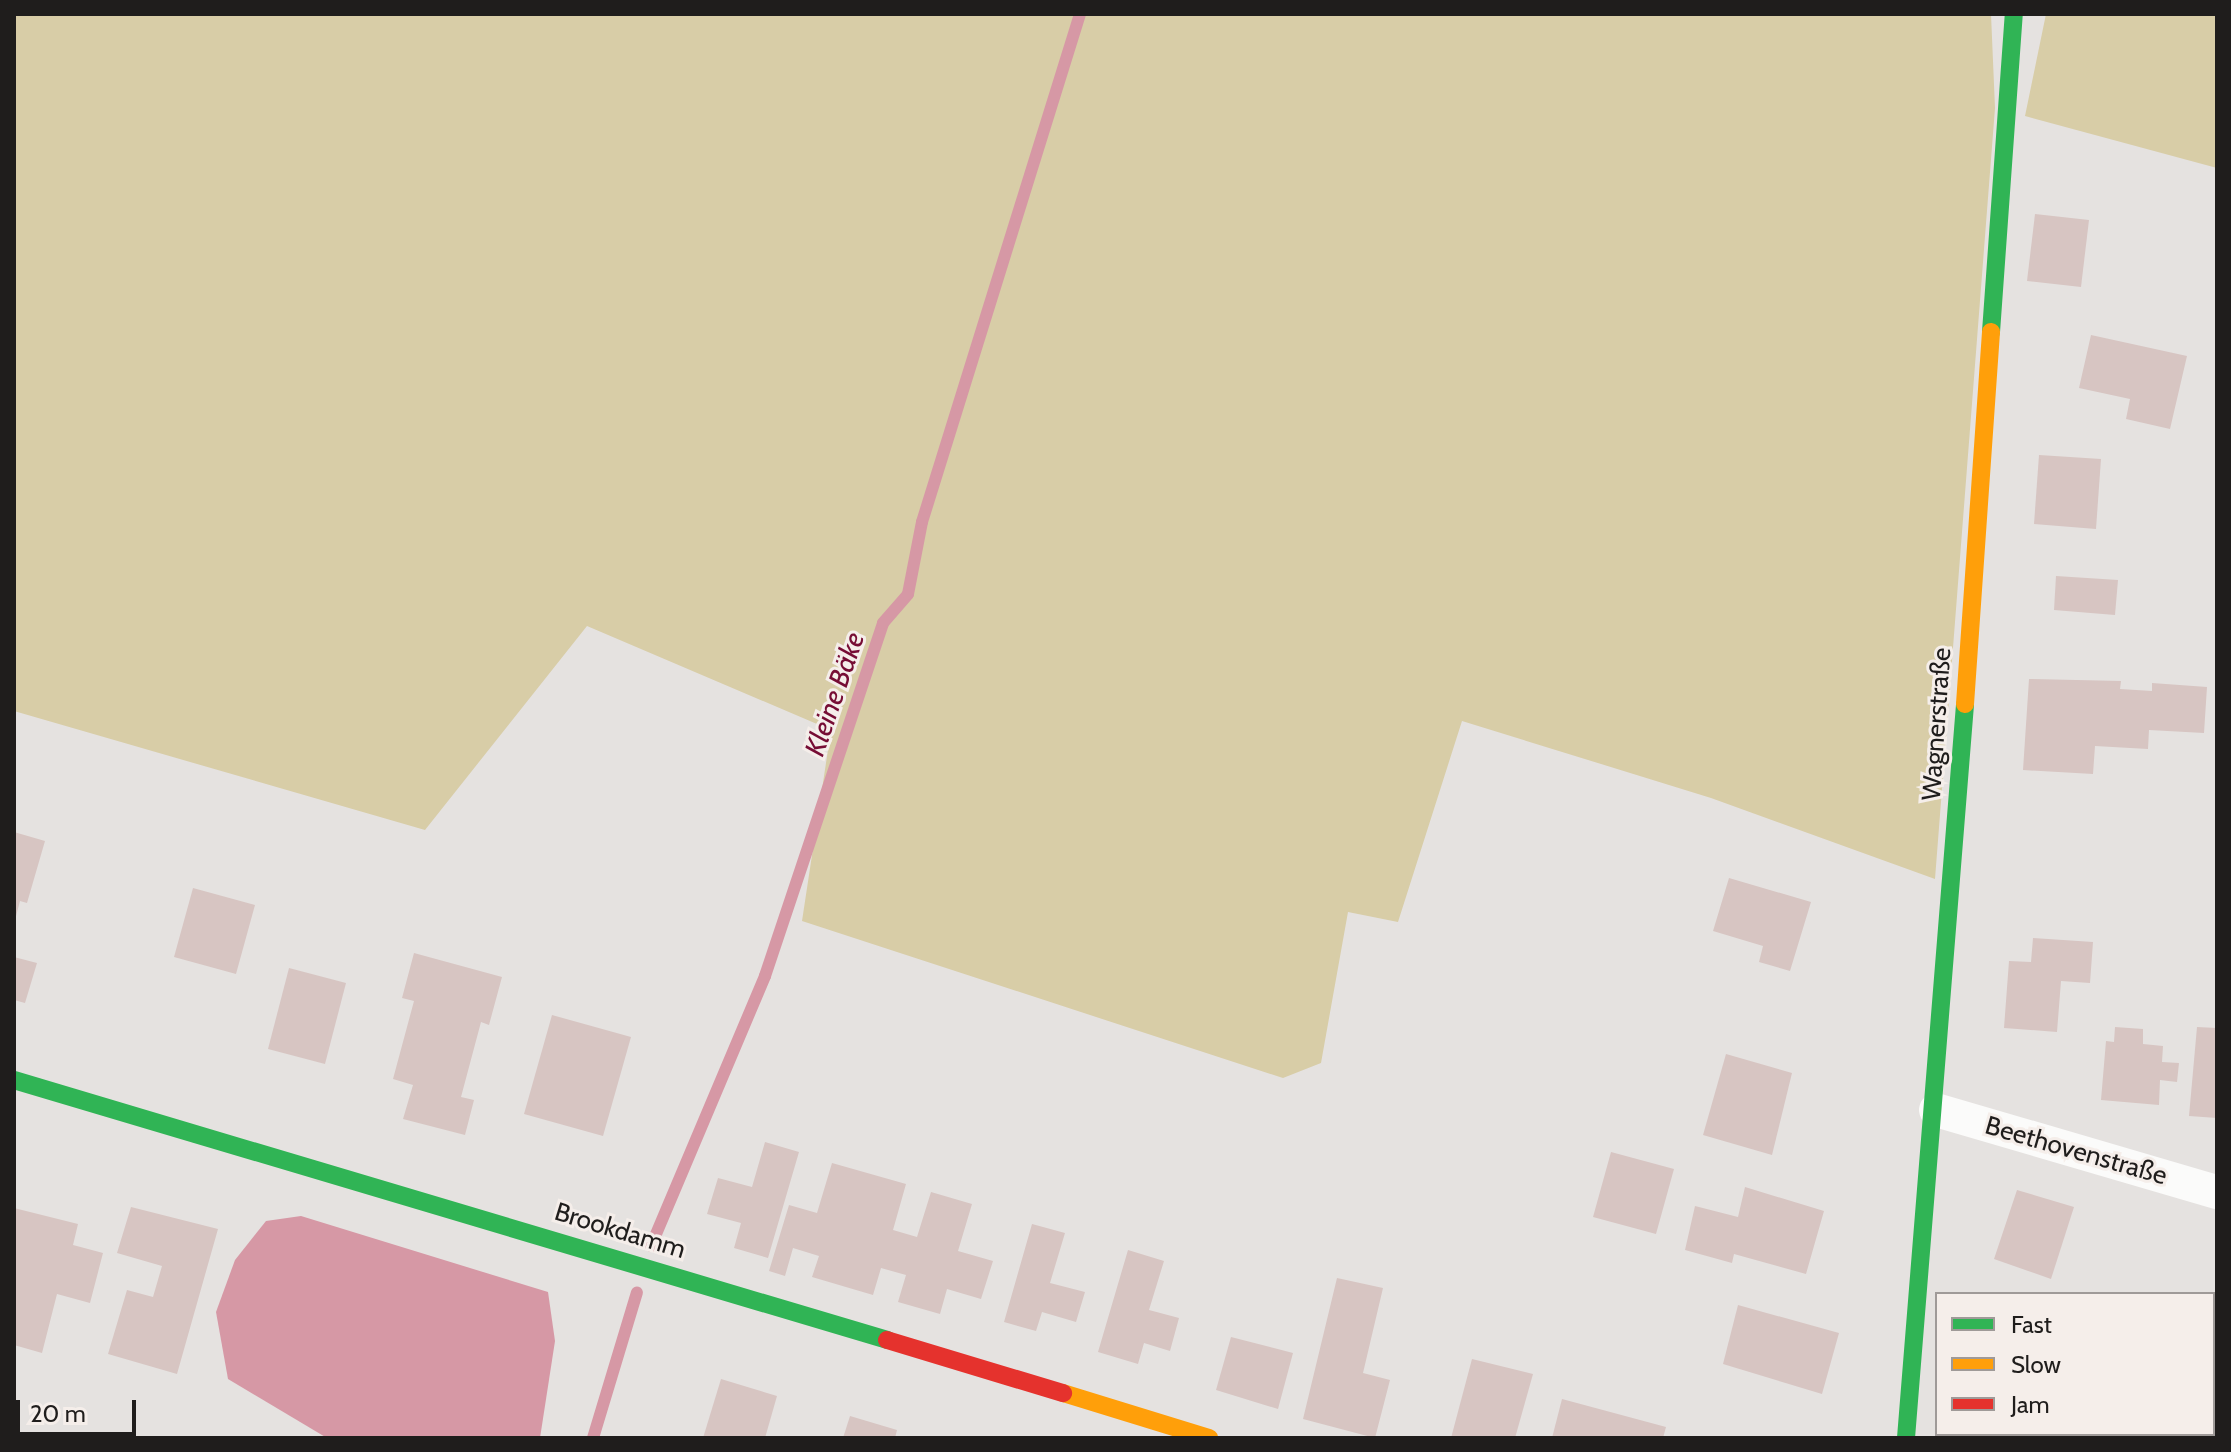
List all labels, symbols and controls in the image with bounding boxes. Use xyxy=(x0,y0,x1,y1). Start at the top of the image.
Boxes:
water label: Kleine Bäke xyxy=(797,628,871,760)
street label: Wagnerstraße xyxy=(1916,646,1958,802)
street label: Beethovenstraße xyxy=(1981,1110,2171,1192)
street label: Brookdamm xyxy=(551,1196,689,1266)
legend xyxy=(1935,1292,2215,1436)
text: Fast xyxy=(2011,1310,2052,1339)
text: Slow xyxy=(2011,1350,2061,1379)
scale bar xyxy=(20,1384,140,1434)
text: Jam xyxy=(2011,1390,2049,1419)
text: 20 m xyxy=(30,1399,86,1428)

